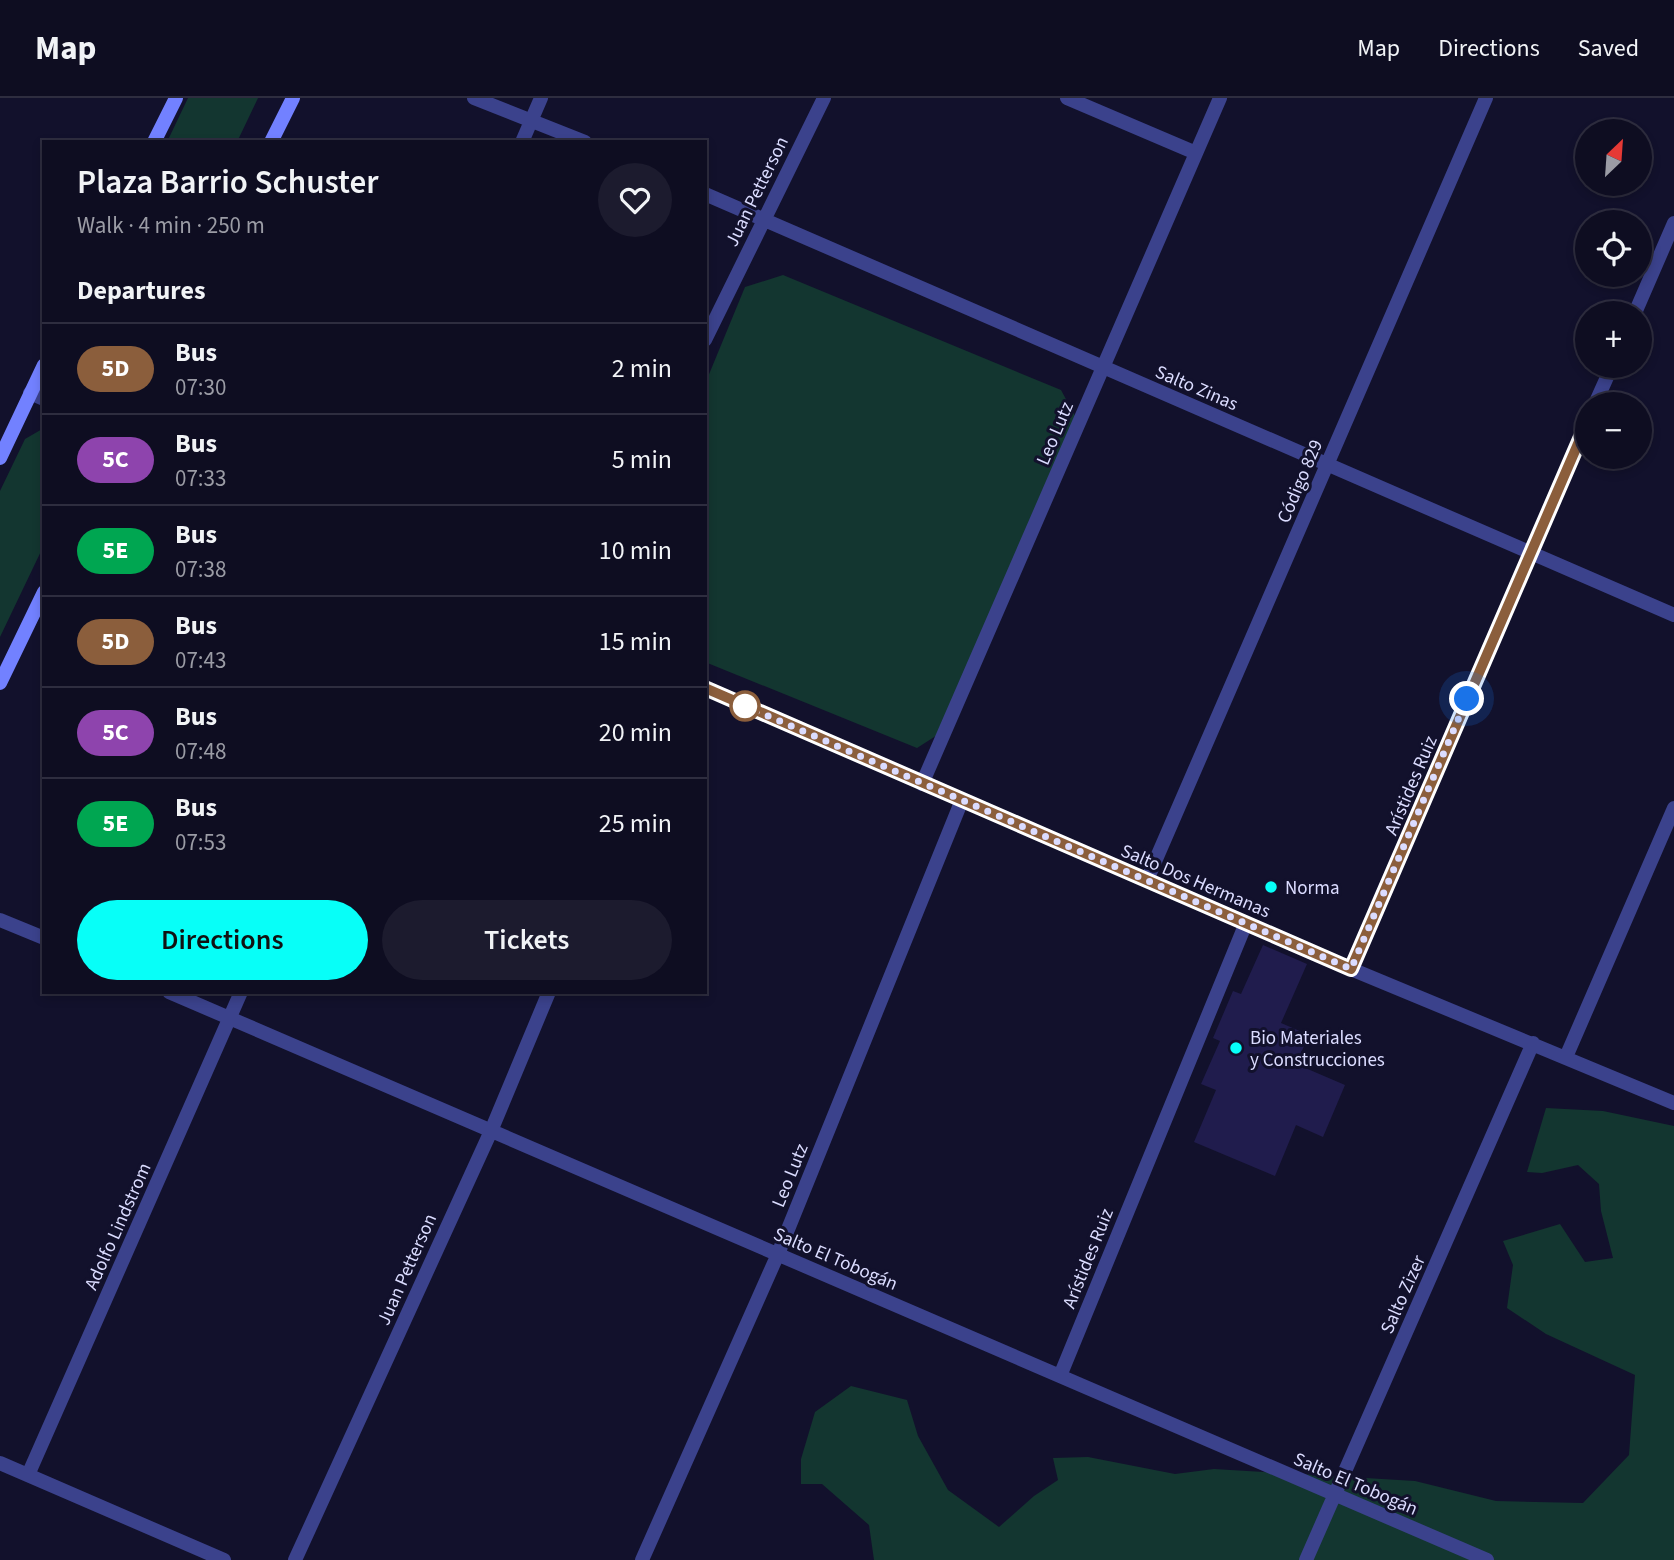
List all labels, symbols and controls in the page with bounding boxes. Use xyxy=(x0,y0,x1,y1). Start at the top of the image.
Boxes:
text: Map xyxy=(35,25,96,72)
text: Map xyxy=(1357,31,1400,66)
text: Directions xyxy=(1438,31,1540,66)
text: Saved xyxy=(1578,31,1639,66)
north arrow xyxy=(1575,119,1652,196)
map controls xyxy=(1575,119,1652,469)
street label: Juan Petterson xyxy=(719,132,796,251)
text: Plaza Barrio Schuster xyxy=(77,159,379,206)
button: heart xyxy=(598,163,672,237)
text: Walk · 4 min · 250 m xyxy=(77,209,265,242)
button: locate xyxy=(1575,210,1652,287)
text: Departures xyxy=(77,272,205,309)
button: + xyxy=(1575,301,1652,378)
text: Bus xyxy=(175,334,217,371)
text: 2 min xyxy=(612,350,672,387)
text: 5D xyxy=(102,351,129,386)
street label: Salto Zinas xyxy=(1151,359,1242,418)
text: 07:30 xyxy=(175,371,226,404)
button: − xyxy=(1575,392,1652,469)
street label: Leo Lutz xyxy=(1030,398,1081,469)
text: Bus xyxy=(175,425,217,462)
street label: Código 829 xyxy=(1271,436,1330,527)
text: 5 min xyxy=(612,441,672,478)
text: 5C xyxy=(102,442,129,477)
text: 07:33 xyxy=(175,462,226,495)
text: Bus xyxy=(175,516,217,553)
text: 10 min xyxy=(599,532,672,569)
text: 5E xyxy=(103,533,128,568)
text: 07:38 xyxy=(175,553,226,586)
text: Bus xyxy=(175,607,217,644)
text: 15 min xyxy=(599,623,672,660)
text: 5D xyxy=(102,624,129,659)
text: 07:43 xyxy=(175,644,226,677)
your location xyxy=(1449,681,1484,716)
unlabelled marker xyxy=(730,691,760,721)
text: Bus xyxy=(175,698,217,735)
text: 20 min xyxy=(599,714,672,751)
text: 5C xyxy=(102,715,129,750)
street label: Arístides Ruiz xyxy=(1378,732,1444,840)
text: 07:48 xyxy=(175,735,226,768)
text: Bus xyxy=(175,789,217,826)
text: 25 min xyxy=(599,805,672,842)
text: 5E xyxy=(103,806,128,841)
text: 07:53 xyxy=(175,826,226,859)
street label: Salto Dos Hermanas xyxy=(1116,838,1274,925)
place label: Norma xyxy=(1285,875,1340,902)
marker: Norma xyxy=(1263,879,1279,895)
button: Directions xyxy=(77,900,368,980)
button: Tickets xyxy=(382,900,672,980)
place label: Bio Materiales y Construcciones xyxy=(1250,1025,1385,1074)
marker: Bio Materiales y Construcciones xyxy=(1228,1040,1244,1056)
street label: Leo Lutz xyxy=(765,1140,815,1211)
street label: Adolfo Lindstrom xyxy=(78,1159,159,1295)
street label: Arístides Ruiz xyxy=(1056,1204,1121,1313)
street label: Juan Petterson xyxy=(371,1210,444,1330)
street label: Salto El Tobogán xyxy=(769,1221,902,1298)
street label: Salto Zizer xyxy=(1374,1251,1433,1338)
street label: Salto El Tobogán xyxy=(1289,1446,1422,1523)

